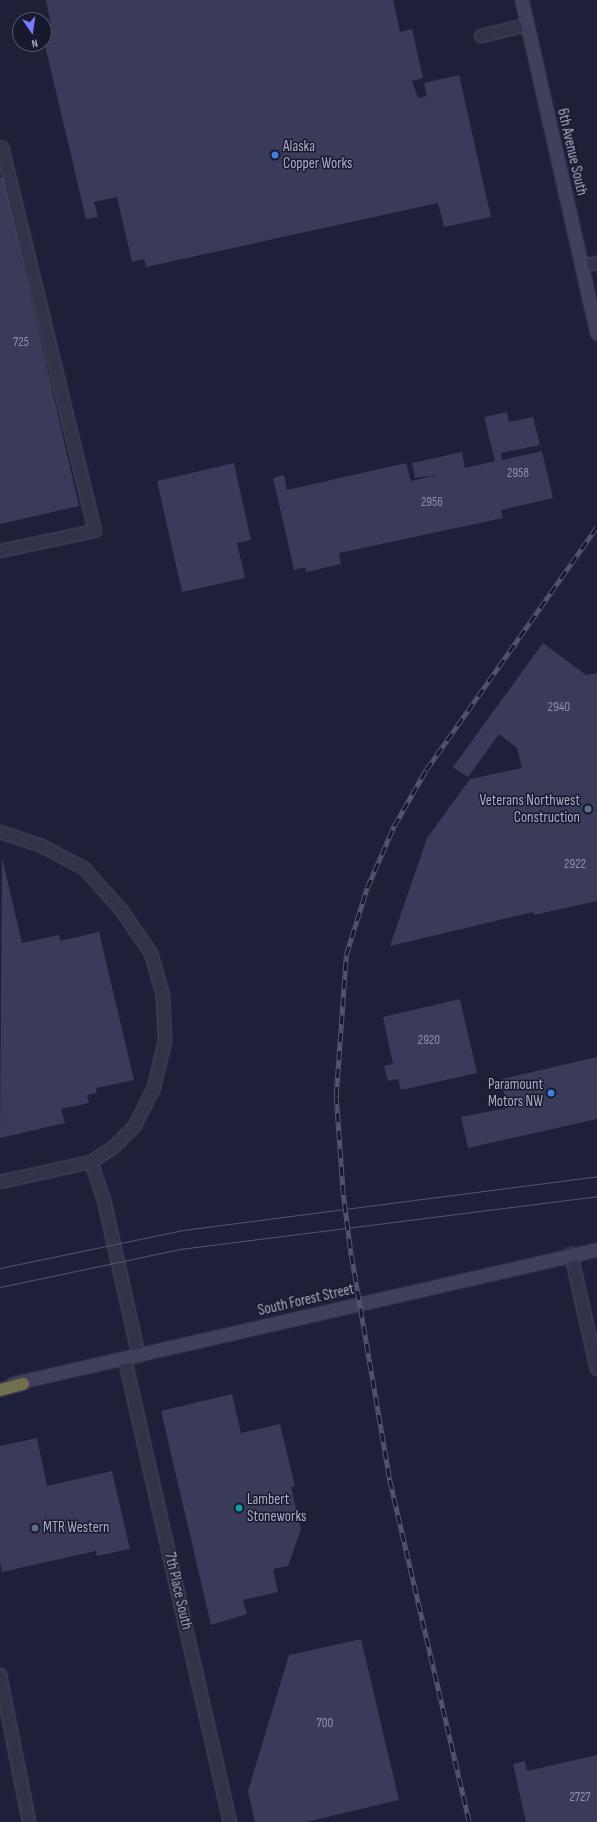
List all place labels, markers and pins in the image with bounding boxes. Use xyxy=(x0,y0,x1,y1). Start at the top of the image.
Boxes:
place label: Alaska Copper Works xyxy=(283,137,352,172)
marker: Alaska Copper Works xyxy=(270,150,280,160)
place label: Veterans Northwest Construction xyxy=(480,791,580,826)
marker: Veterans Northwest Construction xyxy=(583,804,593,814)
place label: Paramount Motors NW xyxy=(488,1075,543,1110)
marker: Paramount Motors NW xyxy=(546,1088,556,1098)
place label: Lambert Stoneworks xyxy=(247,1490,306,1525)
marker: Lambert Stoneworks xyxy=(234,1503,244,1513)
place label: MTR Western xyxy=(43,1519,109,1537)
marker: MTR Western xyxy=(30,1523,40,1533)

